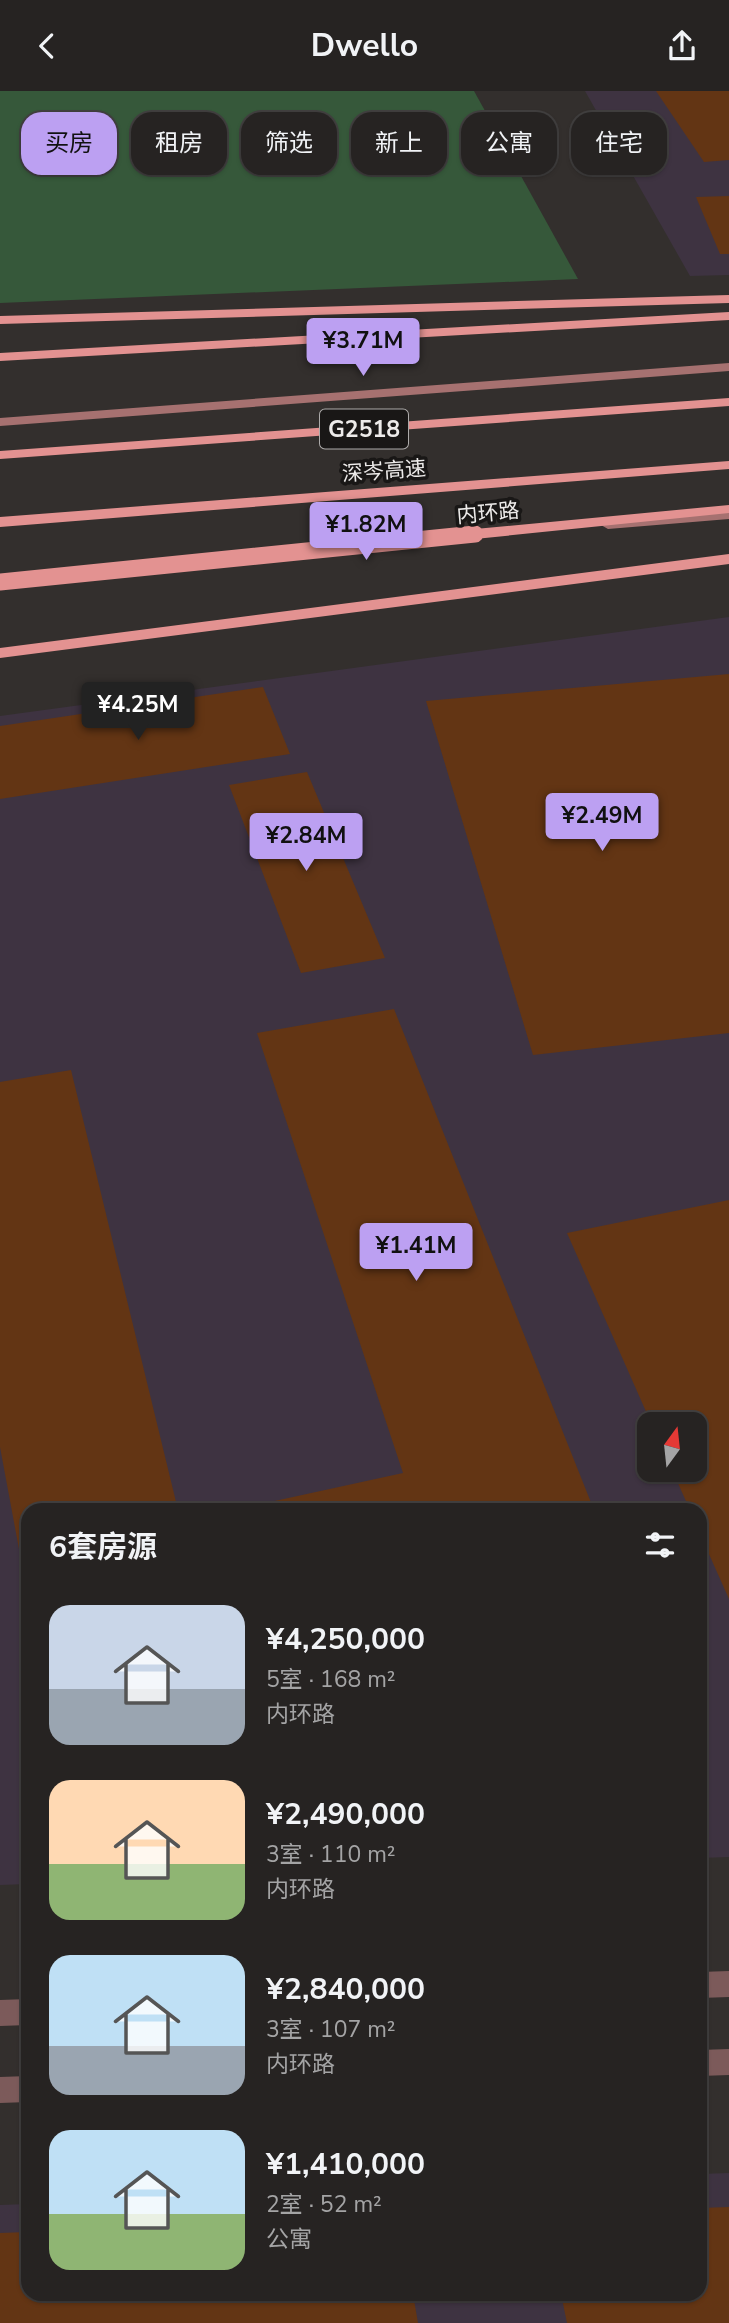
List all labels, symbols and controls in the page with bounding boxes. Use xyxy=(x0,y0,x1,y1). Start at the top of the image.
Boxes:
text: Dwello xyxy=(311,24,418,67)
icon: back xyxy=(28,27,66,65)
icon: share xyxy=(663,27,701,65)
chip: 买房 xyxy=(21,112,117,175)
chip: 租房 xyxy=(131,112,227,175)
chip: 筛选 xyxy=(241,112,337,175)
chip: 新上 xyxy=(351,112,447,175)
chip: 公寓 xyxy=(461,112,557,175)
chip: 住宅 xyxy=(571,112,667,175)
pin: ¥3.71M xyxy=(306,319,420,378)
text: ¥3.71M xyxy=(323,325,403,356)
road number: G2518 xyxy=(320,409,408,449)
street label: 深岑高速 xyxy=(341,454,427,488)
street label: 内环路 xyxy=(455,496,521,530)
pin: ¥1.82M xyxy=(309,503,423,562)
text: ¥1.82M xyxy=(326,509,406,540)
pin: ¥4.25M xyxy=(81,683,195,742)
text: ¥4.25M xyxy=(98,689,178,720)
pin: ¥2.49M xyxy=(545,793,659,853)
text: ¥2.49M xyxy=(562,800,642,831)
pin: ¥2.84M xyxy=(249,813,363,873)
text: ¥2.84M xyxy=(266,820,346,851)
pin: ¥1.41M xyxy=(359,1223,473,1283)
text: ¥1.41M xyxy=(376,1230,456,1261)
north arrow xyxy=(637,1412,707,1482)
map controls xyxy=(637,1412,707,1482)
icon: filters xyxy=(641,1526,679,1564)
text: 6套房源 xyxy=(49,1527,157,1568)
text: ¥4,250,000 xyxy=(266,1619,425,1660)
icon: home xyxy=(105,1633,189,1717)
text: 5室 · 168 m² xyxy=(266,1664,396,1695)
text: 内环路 xyxy=(266,1699,335,1730)
text: ¥2,490,000 xyxy=(266,1794,425,1835)
icon: home xyxy=(105,1808,189,1892)
text: 3室 · 110 m² xyxy=(266,1839,396,1870)
text: 内环路 xyxy=(266,1874,335,1905)
text: ¥2,840,000 xyxy=(266,1969,425,2010)
icon: home xyxy=(105,1983,189,2067)
text: 3室 · 107 m² xyxy=(266,2014,396,2045)
text: 内环路 xyxy=(266,2049,335,2080)
text: ¥1,410,000 xyxy=(266,2144,425,2185)
icon: home xyxy=(105,2158,189,2242)
text: 2室 · 52 m² xyxy=(266,2189,382,2220)
text: 公寓 xyxy=(266,2224,312,2255)

